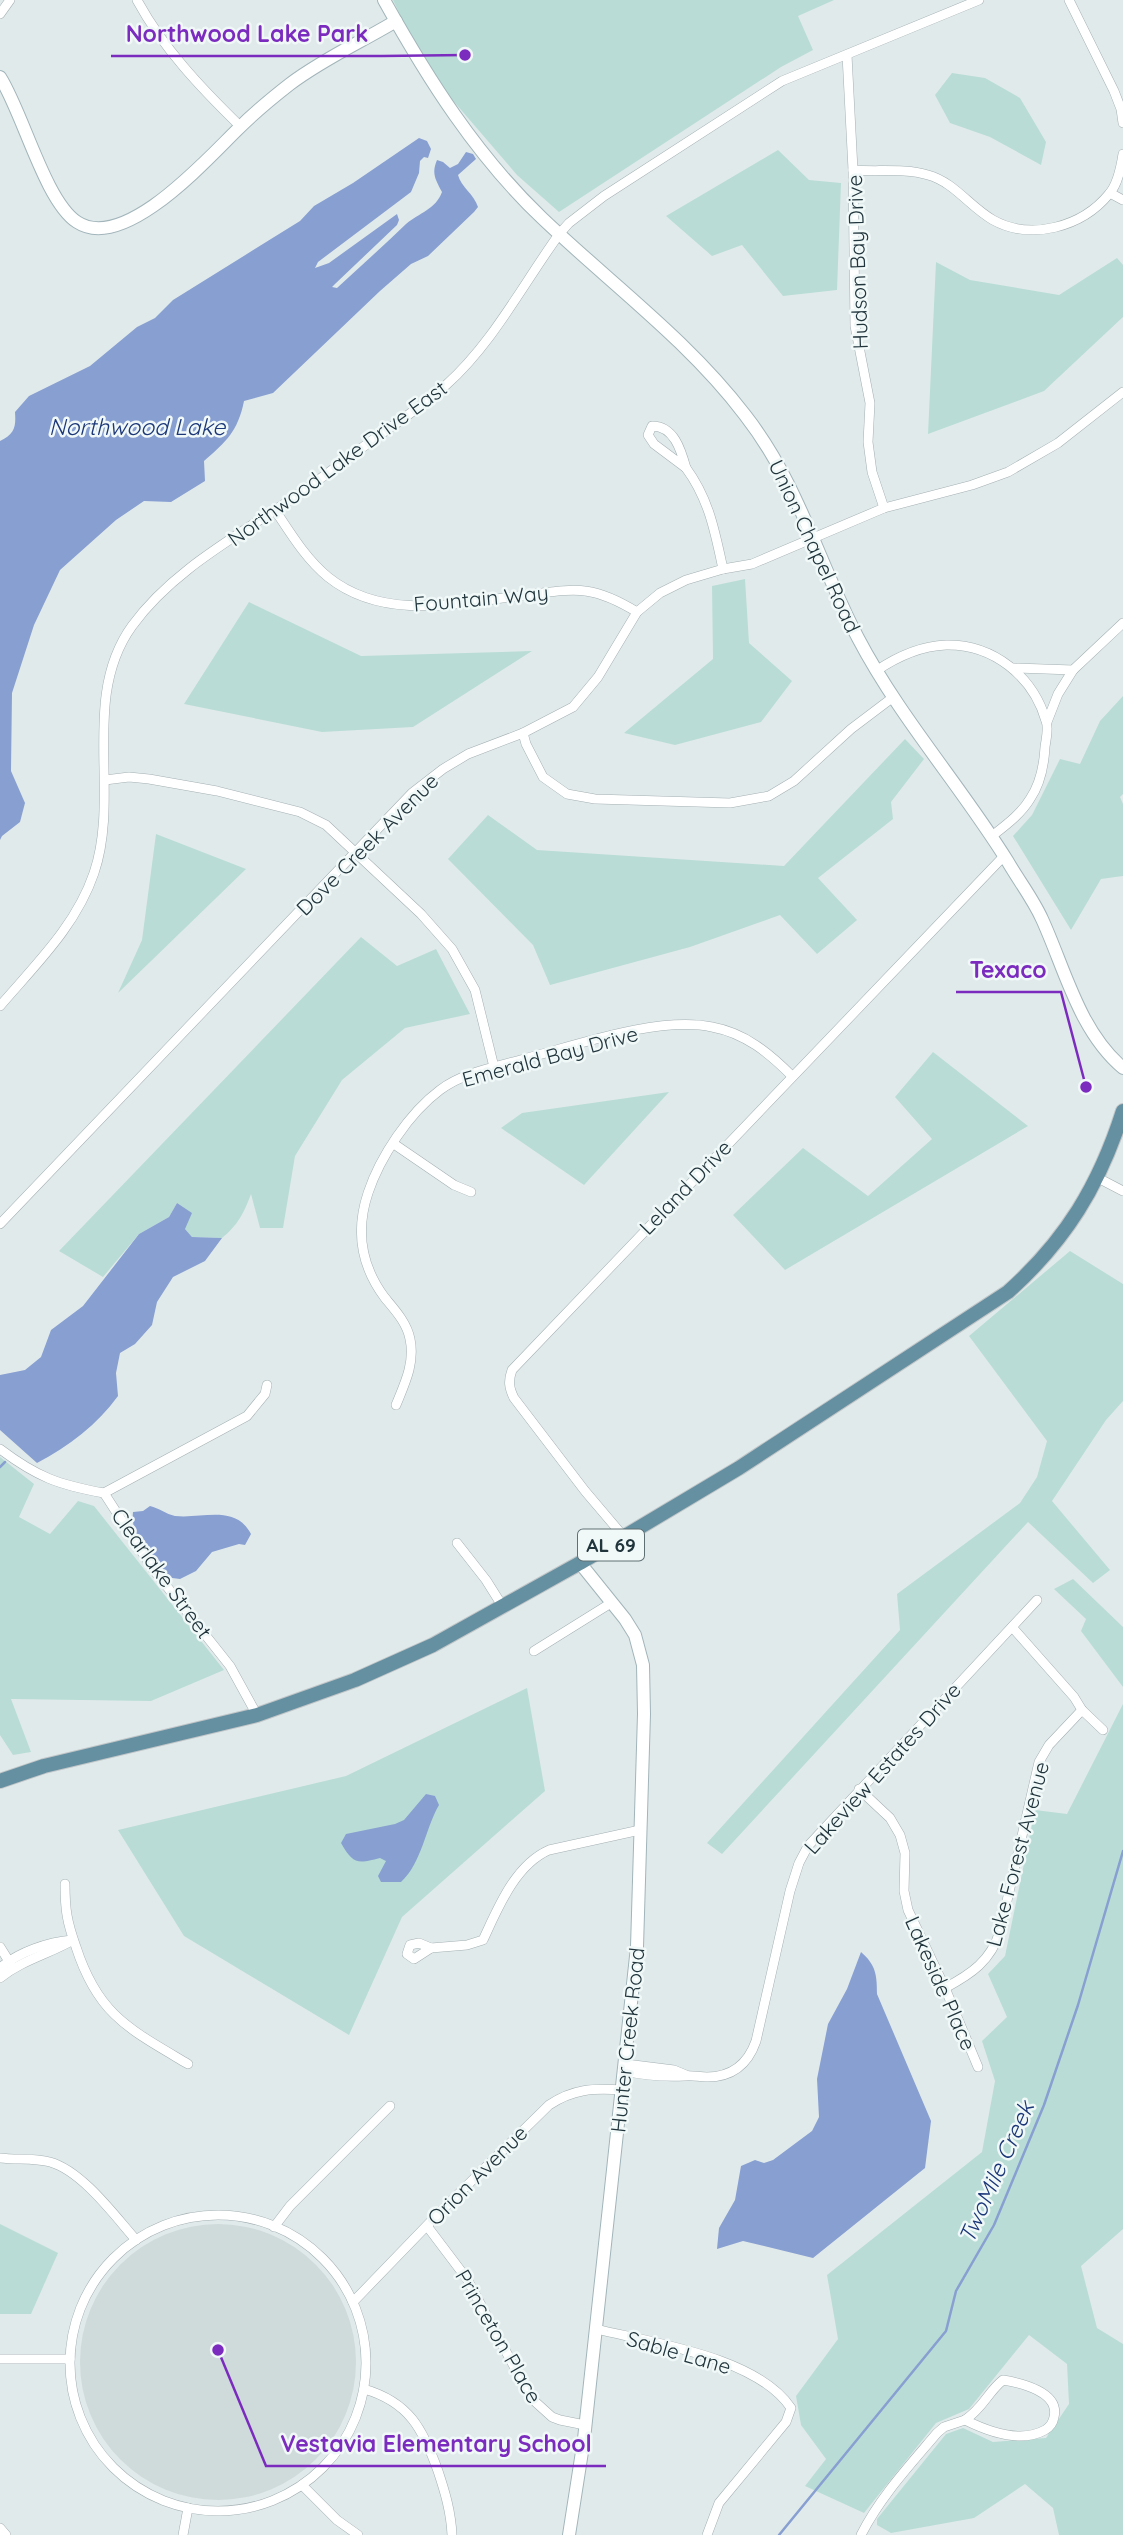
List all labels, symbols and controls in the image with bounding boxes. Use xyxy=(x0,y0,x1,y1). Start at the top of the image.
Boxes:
callout: Northwood Lake Park xyxy=(111,12,382,56)
text: Northwood Lake Park xyxy=(126,19,368,48)
street label: Hudson Bay Drive xyxy=(841,174,873,350)
street label: Northwood Lake Drive East xyxy=(222,375,452,551)
water label: Northwood Lake xyxy=(49,412,226,441)
street label: Union Chapel Road xyxy=(764,455,866,637)
street label: Fountain Way xyxy=(412,579,550,617)
street label: Dove Creek Avenue xyxy=(291,768,443,920)
callout: Texaco xyxy=(956,948,1061,992)
text: Texaco xyxy=(969,955,1047,984)
street label: Emerald Bay Drive xyxy=(459,1020,641,1092)
street label: Leland Drive xyxy=(633,1134,737,1240)
street label: Clearlake Street xyxy=(106,1503,218,1643)
road number: AL 69 xyxy=(578,1530,644,1560)
street label: Lakeview Estates Drive xyxy=(798,1677,966,1859)
street label: Lake Forest Avenue xyxy=(980,1759,1054,1949)
street label: Lakeside Place xyxy=(900,1912,982,2054)
street label: Hunter Creek Road xyxy=(604,1946,650,2134)
water label: TwoMile Creek xyxy=(952,2095,1041,2247)
street label: Orion Avenue xyxy=(421,2119,533,2231)
street label: Princeton Place xyxy=(450,2264,548,2408)
street label: Sable Lane xyxy=(624,2325,734,2379)
callout: Vestavia Elementary School xyxy=(266,2422,606,2466)
text: Vestavia Elementary School xyxy=(280,2429,592,2458)

